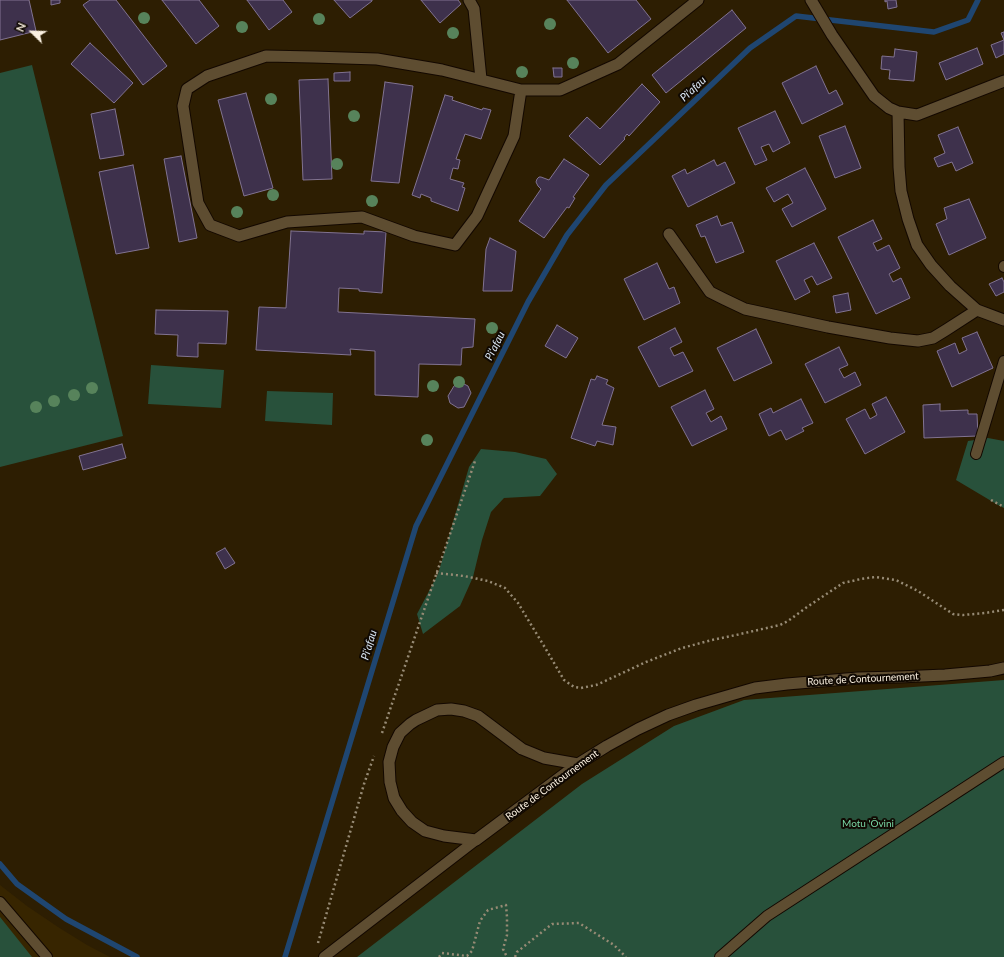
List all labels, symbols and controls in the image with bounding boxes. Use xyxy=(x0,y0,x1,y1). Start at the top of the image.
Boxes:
north arrow xyxy=(12,12,52,52)
text: N xyxy=(13,21,28,34)
water label: Pi'afau xyxy=(677,74,709,104)
water label: Pi'afau xyxy=(482,329,508,363)
water label: Pi'afau xyxy=(358,628,380,662)
street label: Route de Contournement xyxy=(807,670,919,688)
street label: Route de Contournement xyxy=(503,747,601,823)
park label: Motu 'Ōvini xyxy=(842,818,894,830)

